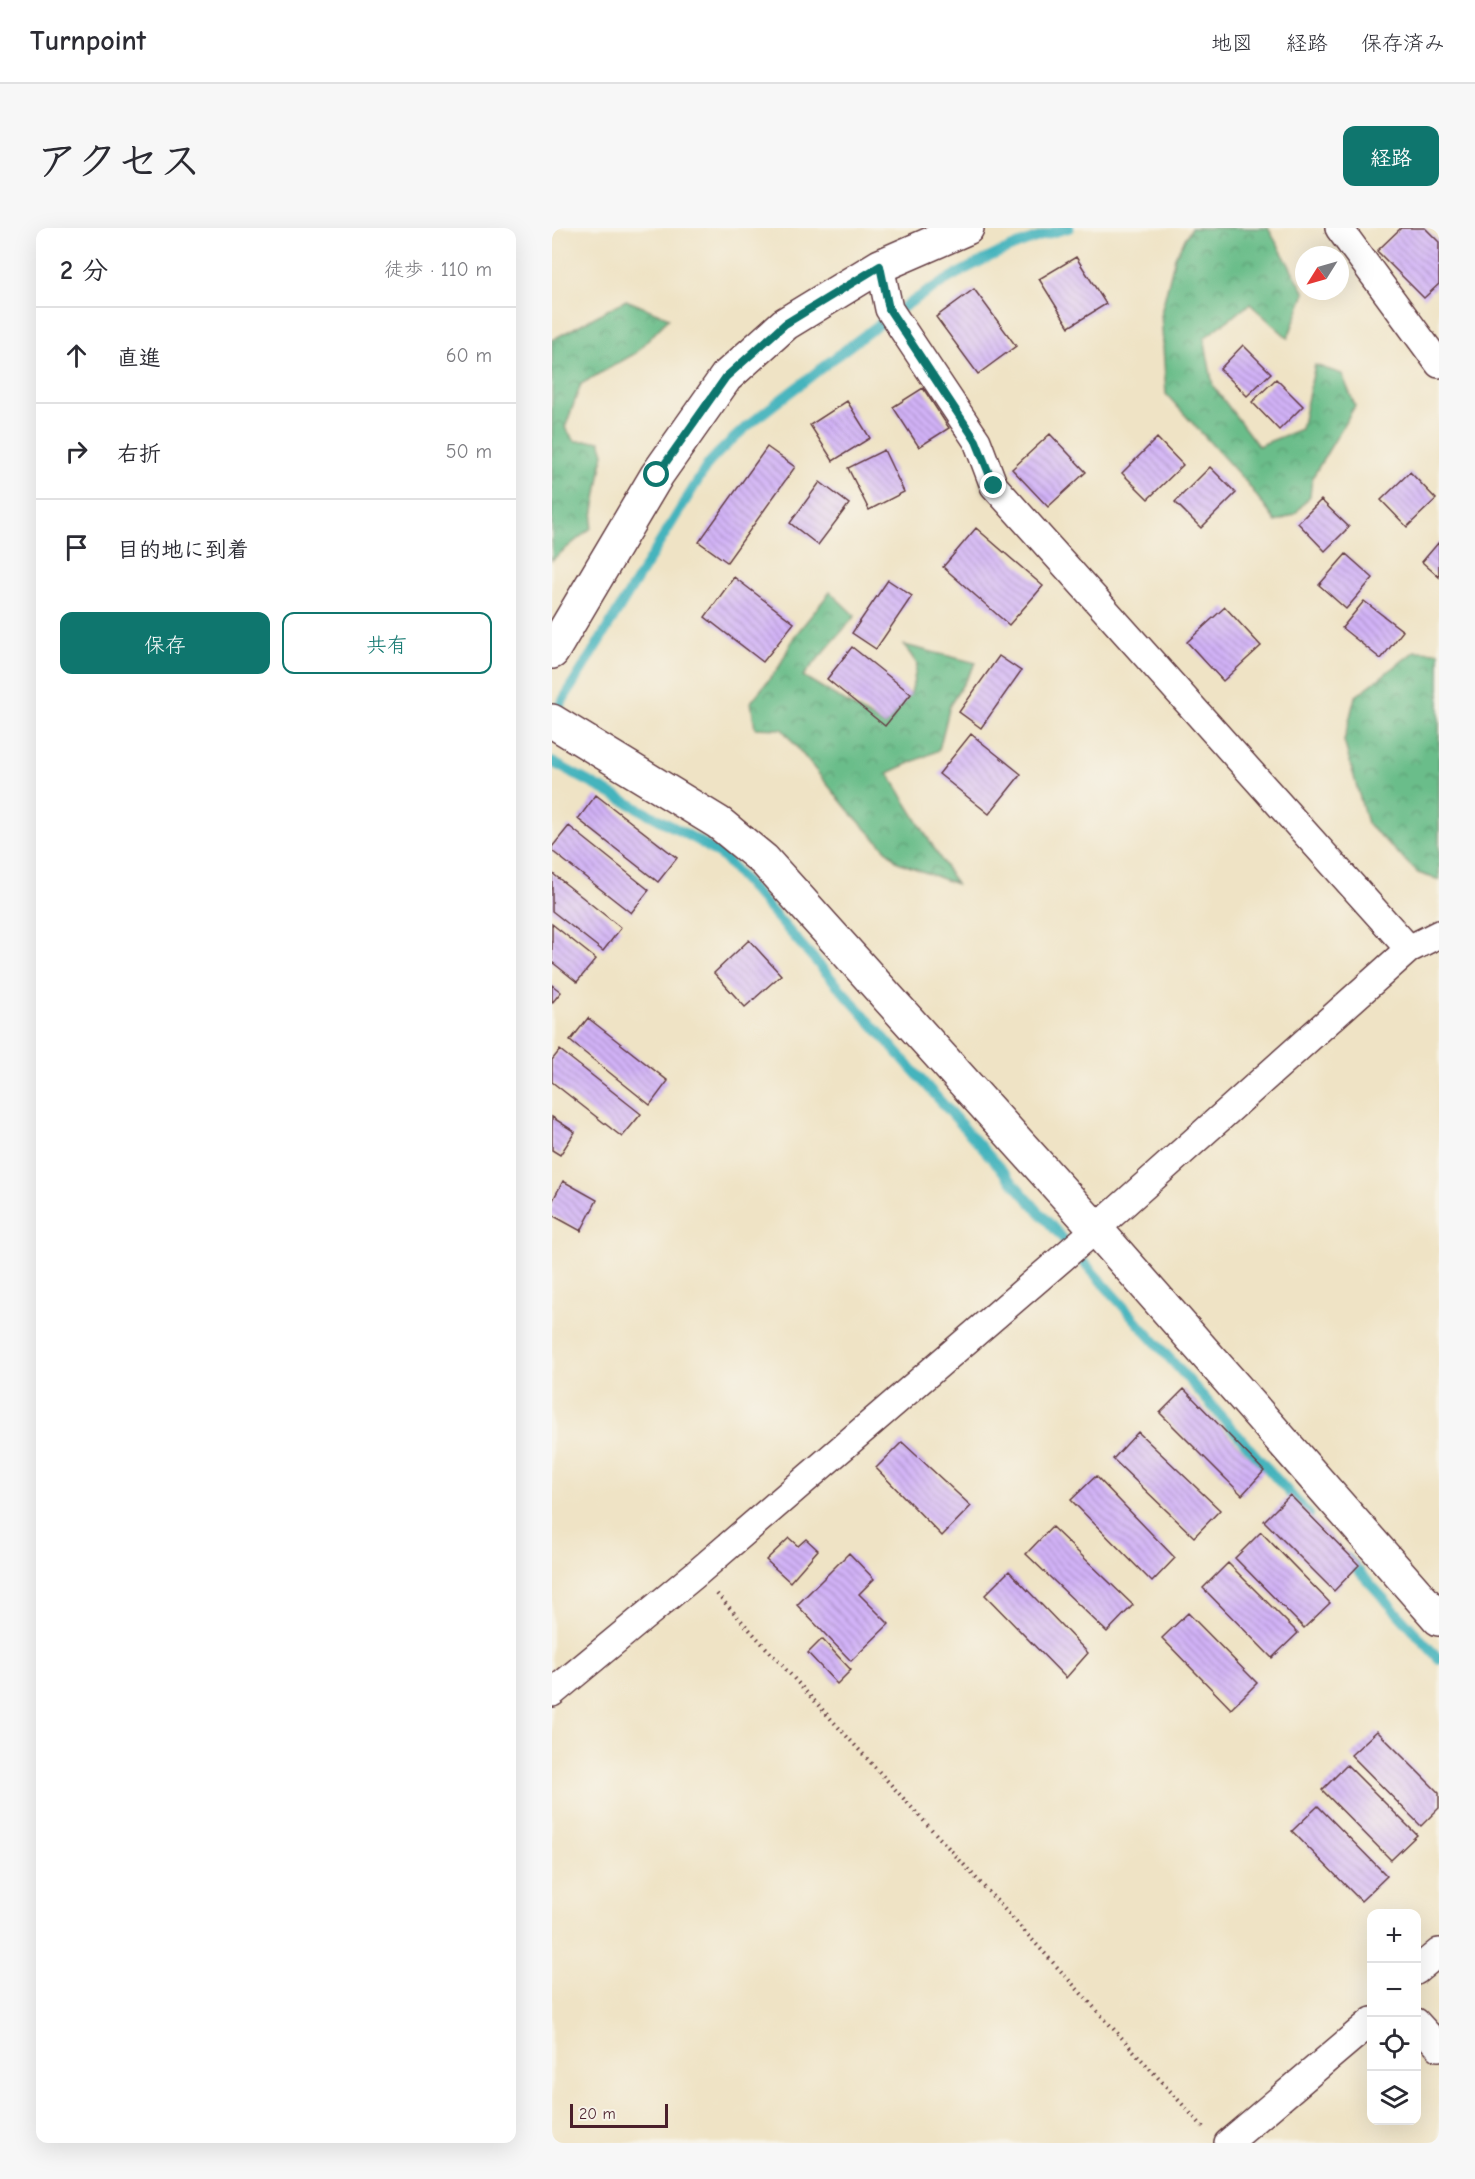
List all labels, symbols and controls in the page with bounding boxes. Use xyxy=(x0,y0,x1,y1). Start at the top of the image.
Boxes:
text: Turnpoint xyxy=(30,25,146,57)
text: 地図 xyxy=(1211,31,1253,55)
text: 経路 xyxy=(1286,31,1328,55)
text: 保存済み xyxy=(1361,31,1445,55)
button: 経路 xyxy=(1343,126,1439,186)
text: アクセス xyxy=(36,137,201,186)
north arrow xyxy=(1295,246,1349,300)
text: 2 分 xyxy=(60,256,108,286)
text: 徒歩 · 110 m xyxy=(384,258,492,281)
icon: ahead xyxy=(60,339,93,372)
text: 60 m xyxy=(446,344,492,367)
text: 直進 xyxy=(117,345,161,371)
icon: right xyxy=(60,435,93,468)
text: 50 m xyxy=(446,440,492,463)
text: 右折 xyxy=(117,441,161,467)
route start xyxy=(643,461,669,487)
route end xyxy=(980,472,1006,498)
icon: arrive xyxy=(60,531,93,564)
text: 目的地に到着 xyxy=(117,537,249,563)
button: 保存 xyxy=(60,612,270,674)
button: 共有 xyxy=(282,612,492,674)
map controls xyxy=(1367,1909,1421,2125)
button: + xyxy=(1367,1909,1421,1963)
button: − xyxy=(1367,1963,1421,2017)
button: locate xyxy=(1367,2017,1421,2071)
button: layers xyxy=(1367,2071,1421,2125)
scale bar xyxy=(570,2101,668,2128)
text: 20 m xyxy=(579,2105,616,2123)

